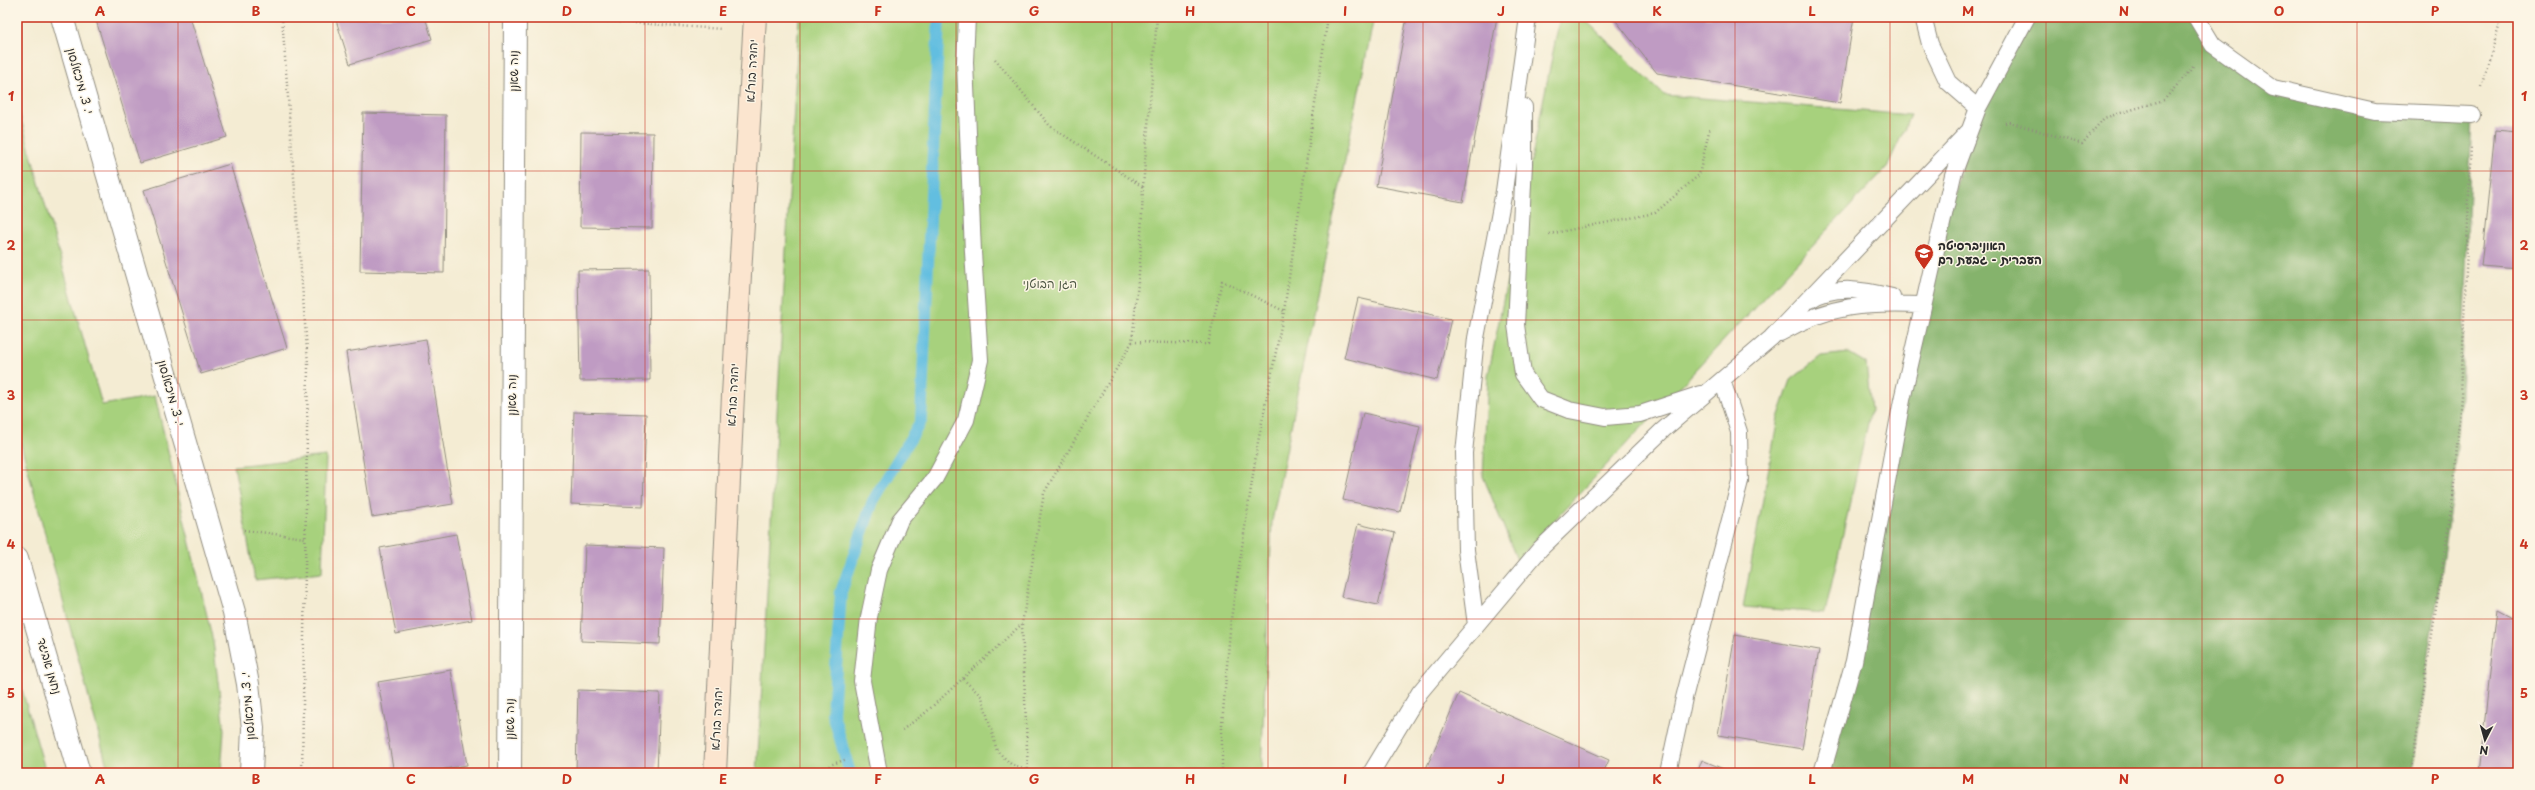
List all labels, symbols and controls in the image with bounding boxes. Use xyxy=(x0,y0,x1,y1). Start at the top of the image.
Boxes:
text: A xyxy=(95,1,105,20)
text: B xyxy=(252,1,261,20)
text: C xyxy=(406,1,416,20)
text: D xyxy=(562,1,572,20)
text: E xyxy=(719,1,727,20)
text: F xyxy=(874,1,882,20)
text: G xyxy=(1029,1,1039,20)
text: H xyxy=(1185,1,1195,20)
text: I xyxy=(1343,1,1347,20)
text: J xyxy=(1497,1,1505,20)
text: K xyxy=(1652,1,1662,20)
text: L xyxy=(1808,1,1816,20)
text: M xyxy=(1962,1,1974,20)
text: N xyxy=(2119,1,2129,20)
text: O xyxy=(2274,1,2284,20)
text: P xyxy=(2431,1,2440,20)
street label: יהודה בורלא xyxy=(740,39,762,103)
street label: י. צ. מיכאלסון xyxy=(63,45,99,116)
street label: נוה שאנן xyxy=(504,50,522,92)
text: 1 xyxy=(8,86,14,105)
text: 1 xyxy=(2521,86,2527,105)
text: 2 xyxy=(6,235,16,254)
text: 2 xyxy=(2519,235,2529,254)
place label: האוניברסיטה העברית - גבעת רם xyxy=(1938,236,2042,268)
school or university icon: האוניברסיטה העברית - גבעת רם xyxy=(1913,242,1935,270)
park label: הגן הבוטני xyxy=(1023,274,1077,292)
street label: י. צ. מיכאלסון xyxy=(154,357,190,428)
street label: יהודה בורלא xyxy=(721,363,743,427)
street label: נוה שאנן xyxy=(502,374,520,416)
text: 3 xyxy=(7,385,16,404)
text: 3 xyxy=(2520,385,2529,404)
text: 4 xyxy=(7,534,16,553)
text: 4 xyxy=(2520,534,2529,553)
street label: נחמן אביגד xyxy=(33,635,67,696)
street label: י. צ. מיכאלסון xyxy=(235,671,259,741)
text: 5 xyxy=(7,683,15,702)
text: 5 xyxy=(2520,683,2528,702)
street label: יהודה בורלא xyxy=(705,687,727,751)
street label: נוה שאנן xyxy=(500,698,518,740)
north arrow xyxy=(2465,720,2505,760)
text: N xyxy=(2478,742,2489,759)
text: A xyxy=(95,769,105,788)
text: B xyxy=(252,769,261,788)
text: C xyxy=(406,769,416,788)
text: D xyxy=(562,769,572,788)
text: E xyxy=(719,769,727,788)
text: F xyxy=(874,769,882,788)
text: G xyxy=(1029,769,1039,788)
text: H xyxy=(1185,769,1195,788)
text: I xyxy=(1343,769,1347,788)
text: J xyxy=(1497,769,1505,788)
text: K xyxy=(1652,769,1662,788)
text: L xyxy=(1808,769,1816,788)
text: M xyxy=(1962,769,1974,788)
text: N xyxy=(2119,769,2129,788)
text: O xyxy=(2274,769,2284,788)
text: P xyxy=(2431,769,2440,788)

